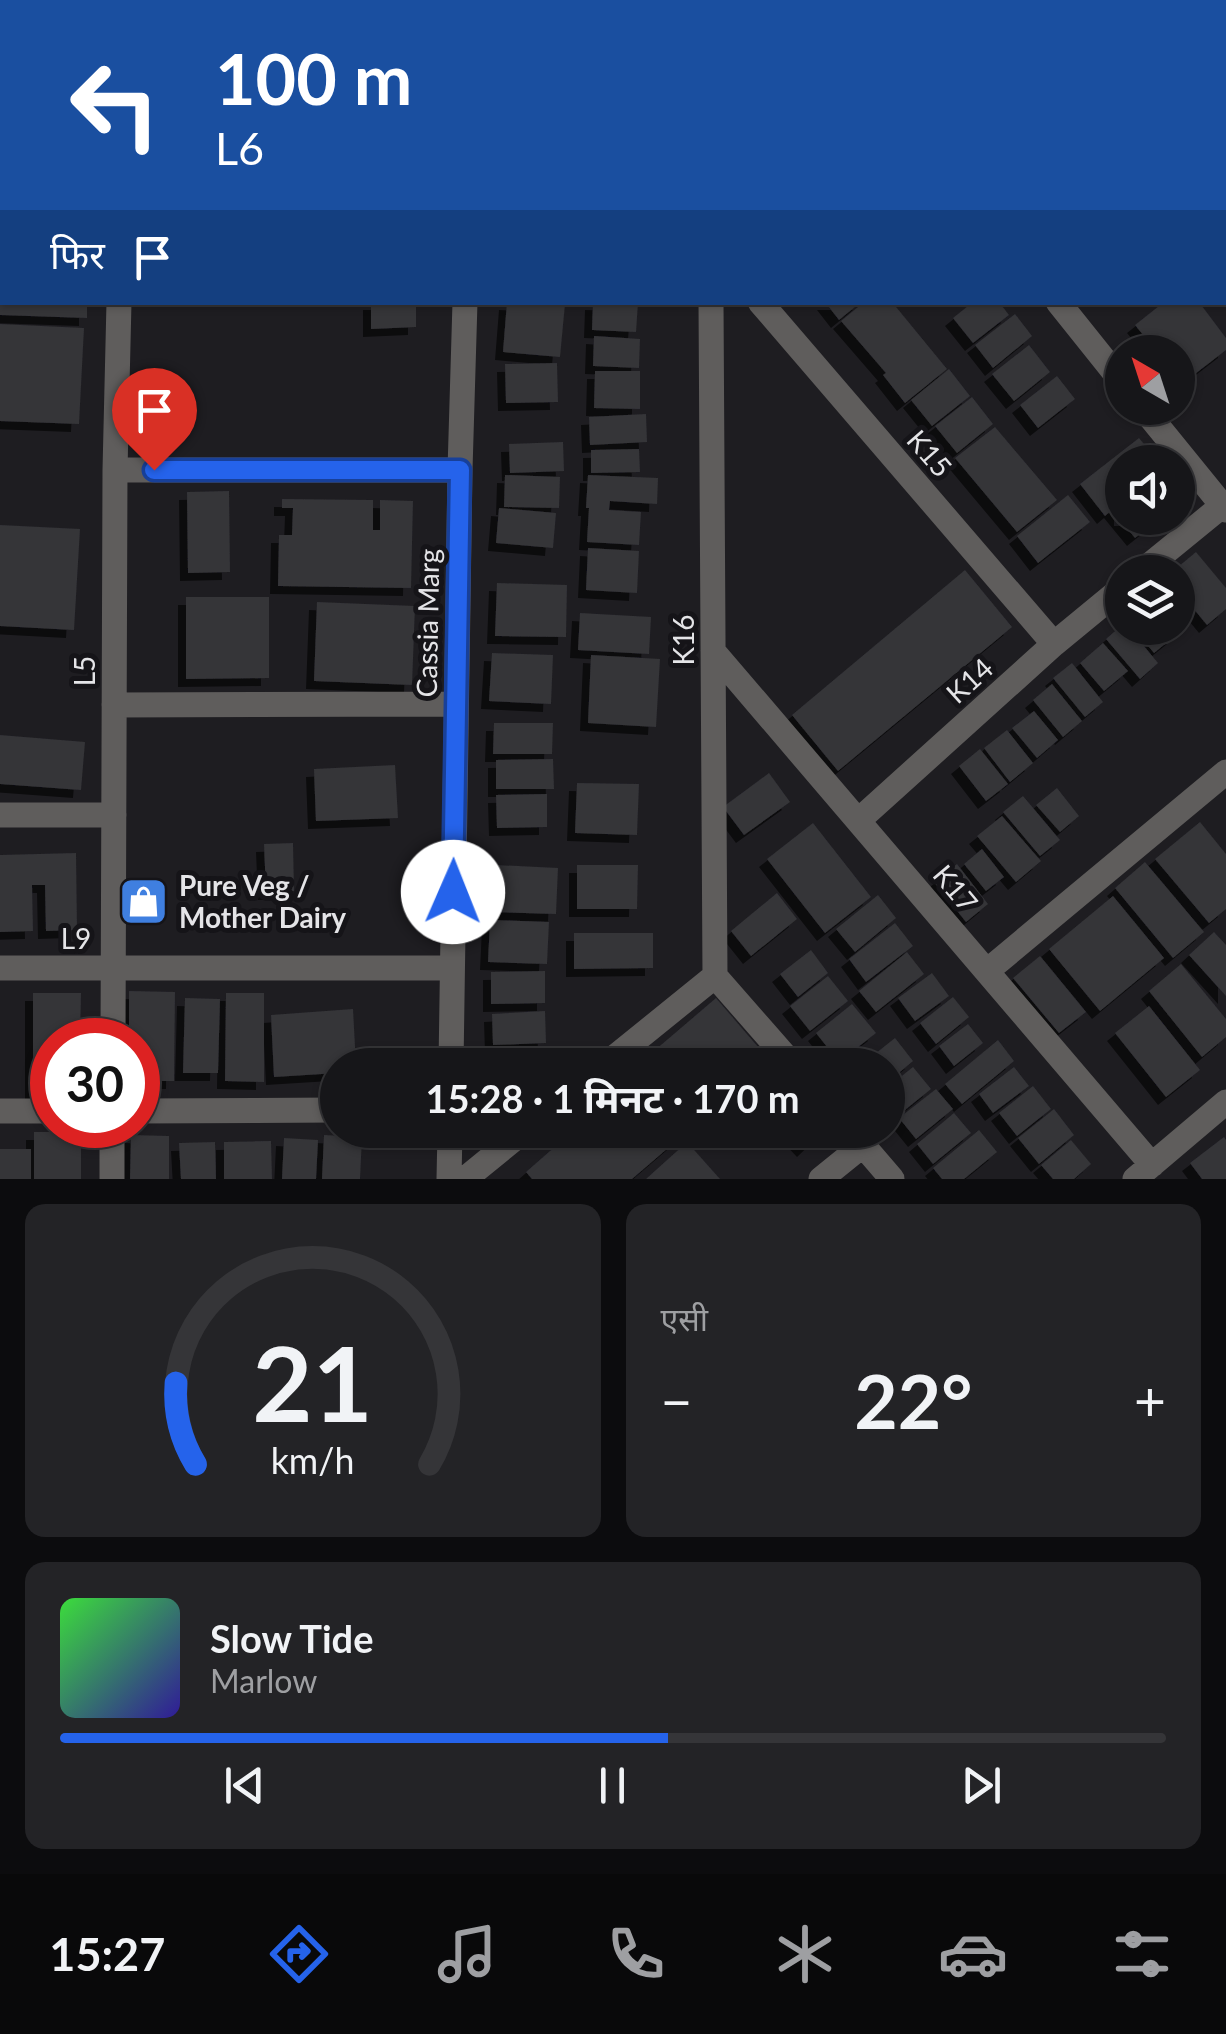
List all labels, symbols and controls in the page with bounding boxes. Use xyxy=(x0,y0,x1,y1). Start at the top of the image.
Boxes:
text: 100 m xyxy=(215,36,412,120)
icon: left xyxy=(50,40,180,170)
text: L6 xyxy=(215,121,264,175)
icon: arrive xyxy=(125,230,180,285)
text: फिर xyxy=(50,231,105,277)
north arrow xyxy=(1105,335,1195,425)
map controls xyxy=(1105,335,1195,645)
pin xyxy=(112,368,197,471)
icon: arrive xyxy=(127,383,182,438)
street label: K15 xyxy=(900,423,960,483)
button: sound xyxy=(1105,445,1195,535)
street label: Cassia Marg xyxy=(409,548,445,698)
button: layers xyxy=(1105,555,1195,645)
street label: K16 xyxy=(666,614,700,666)
street label: K14 xyxy=(939,650,999,710)
street label: L5 xyxy=(67,656,101,686)
position arrow xyxy=(401,840,505,944)
street label: K17 xyxy=(927,858,985,918)
place label: Pure Veg / Mother Dairy xyxy=(179,868,346,934)
shop icon: Pure Veg / Mother Dairy xyxy=(118,875,170,927)
street label: L9 xyxy=(61,921,91,955)
speed limit sign: 30 xyxy=(30,1018,160,1148)
text: 15:28 · 1 मिनट · 170 m xyxy=(426,1075,799,1121)
text: एसी xyxy=(661,1299,708,1338)
text: 21 xyxy=(252,1319,373,1444)
text: 22° xyxy=(854,1355,972,1445)
text: − xyxy=(661,1367,692,1433)
text: + xyxy=(1134,1367,1166,1433)
text: km/h xyxy=(271,1439,355,1482)
text: Slow Tide xyxy=(210,1615,373,1661)
text: Marlow xyxy=(210,1661,317,1700)
icon: previous xyxy=(217,1758,272,1813)
icon: pause xyxy=(585,1758,640,1813)
icon: next xyxy=(954,1758,1009,1813)
icon: directions xyxy=(264,1919,334,1989)
icon: music xyxy=(432,1919,502,1989)
icon: phone xyxy=(601,1919,671,1989)
icon: climate xyxy=(770,1919,840,1989)
icon: car xyxy=(938,1919,1008,1989)
icon: filters xyxy=(1107,1919,1177,1989)
text: 15:27 xyxy=(49,1927,165,1981)

